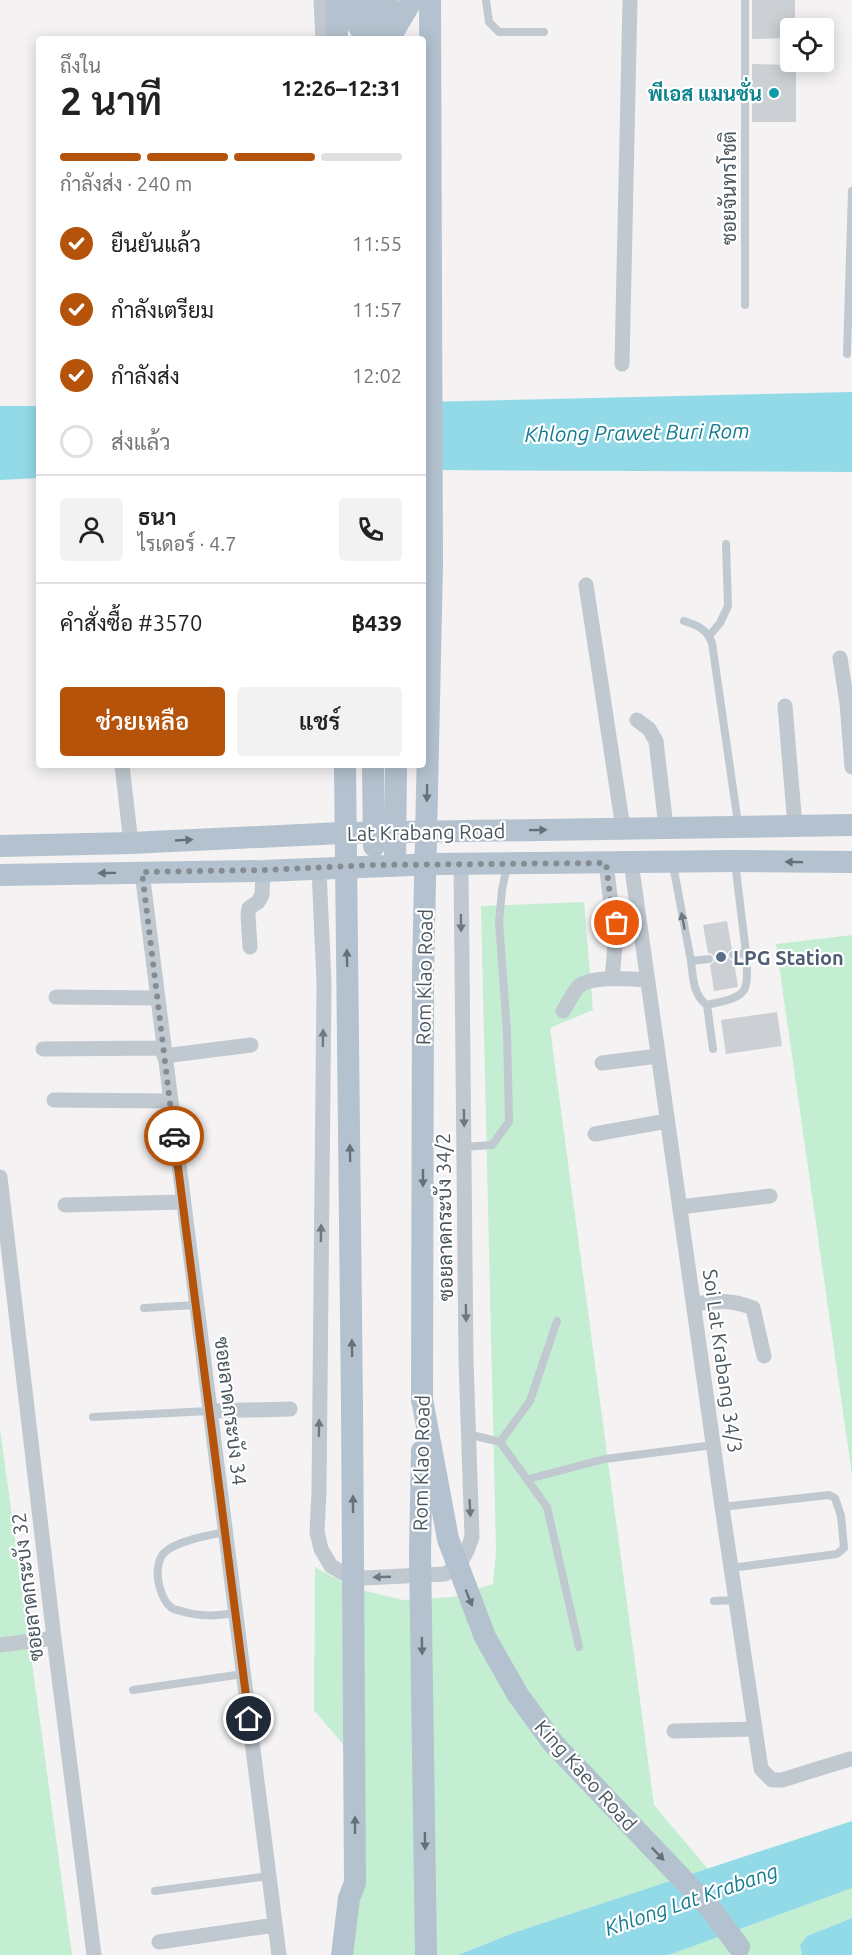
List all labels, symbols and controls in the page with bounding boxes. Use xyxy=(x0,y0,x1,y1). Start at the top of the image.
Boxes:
map controls xyxy=(780,18,834,72)
button: locate xyxy=(780,18,834,72)
text: ถึงใน xyxy=(60,54,101,77)
text: 12:26–12:31 xyxy=(281,75,402,100)
place label: พีเอส แมนชั่น xyxy=(648,77,762,105)
text: 2 นาที xyxy=(60,79,162,122)
marker: พีเอส แมนชั่น xyxy=(767,86,781,100)
street label: ซอยจันทรโชติ xyxy=(716,131,740,245)
text: กำลังส่ง · 240 m xyxy=(60,172,192,195)
icon: check xyxy=(60,227,93,260)
text: ยืนยันแล้ว xyxy=(111,231,201,256)
text: 11:55 xyxy=(352,232,402,255)
icon: check xyxy=(60,293,93,326)
text: กำลังเตรียม xyxy=(111,297,214,322)
text: 11:57 xyxy=(352,298,402,321)
icon: check xyxy=(60,359,93,392)
text: กำลังส่ง xyxy=(111,363,180,388)
text: 12:02 xyxy=(352,364,402,387)
water label: Khlong Prawet Buri Rom xyxy=(524,418,750,446)
text: ส่งแล้ว xyxy=(111,429,171,454)
button: person xyxy=(60,498,123,561)
button: phone xyxy=(339,498,402,561)
text: ธนา xyxy=(138,504,176,529)
text: ไรเดอร์ · 4.7 xyxy=(138,532,237,555)
text: คำสั่งซื้อ #3570 xyxy=(60,610,202,635)
text: ฿439 xyxy=(352,610,402,635)
button: ช่วยเหลือ xyxy=(60,687,225,756)
button: แชร์ xyxy=(237,687,402,756)
one-way arrow xyxy=(422,784,431,803)
street label: Lat Krabang Road xyxy=(347,819,505,845)
one-way arrow xyxy=(529,825,548,835)
one-way arrow xyxy=(175,836,194,845)
one-way arrow xyxy=(784,857,803,867)
one-way arrow xyxy=(98,868,117,877)
pin xyxy=(591,897,642,948)
icon: bag xyxy=(600,906,633,939)
street label: Rom Klao Road xyxy=(411,909,437,1045)
one-way arrow xyxy=(678,912,687,931)
one-way arrow xyxy=(456,914,466,933)
place label: LPG Station xyxy=(733,946,844,969)
one-way arrow xyxy=(342,948,352,967)
marker: LPG Station xyxy=(714,950,728,964)
one-way arrow xyxy=(318,1029,328,1048)
courier xyxy=(144,1106,204,1166)
one-way arrow xyxy=(459,1109,468,1128)
icon: car xyxy=(158,1120,191,1153)
street label: ซอยลาดกระบัง 34/2 xyxy=(431,1133,457,1301)
one-way arrow xyxy=(345,1143,354,1162)
one-way arrow xyxy=(418,1168,428,1187)
one-way arrow xyxy=(316,1224,326,1243)
street label: Soi Lat Krabang 34/3 xyxy=(699,1268,747,1454)
one-way arrow xyxy=(461,1303,471,1322)
street label: ซอยลาดกระบัง 34 xyxy=(210,1335,252,1487)
one-way arrow xyxy=(347,1338,357,1357)
street label: Rom Klao Road xyxy=(408,1395,434,1531)
one-way arrow xyxy=(314,1419,324,1438)
one-way arrow xyxy=(348,1494,358,1513)
one-way arrow xyxy=(466,1498,475,1517)
street label: ซอยลาดกระบัง 32 xyxy=(6,1511,48,1663)
one-way arrow xyxy=(373,1572,392,1582)
one-way arrow xyxy=(464,1590,474,1608)
one-way arrow xyxy=(417,1637,426,1656)
pin xyxy=(223,1693,274,1744)
icon: home xyxy=(232,1702,265,1735)
street label: King Kaeo Road xyxy=(530,1715,642,1835)
one-way arrow xyxy=(350,1815,359,1834)
one-way arrow xyxy=(420,1832,429,1851)
one-way arrow xyxy=(651,1846,665,1860)
water label: Khlong Lat Krabang xyxy=(601,1858,781,1940)

